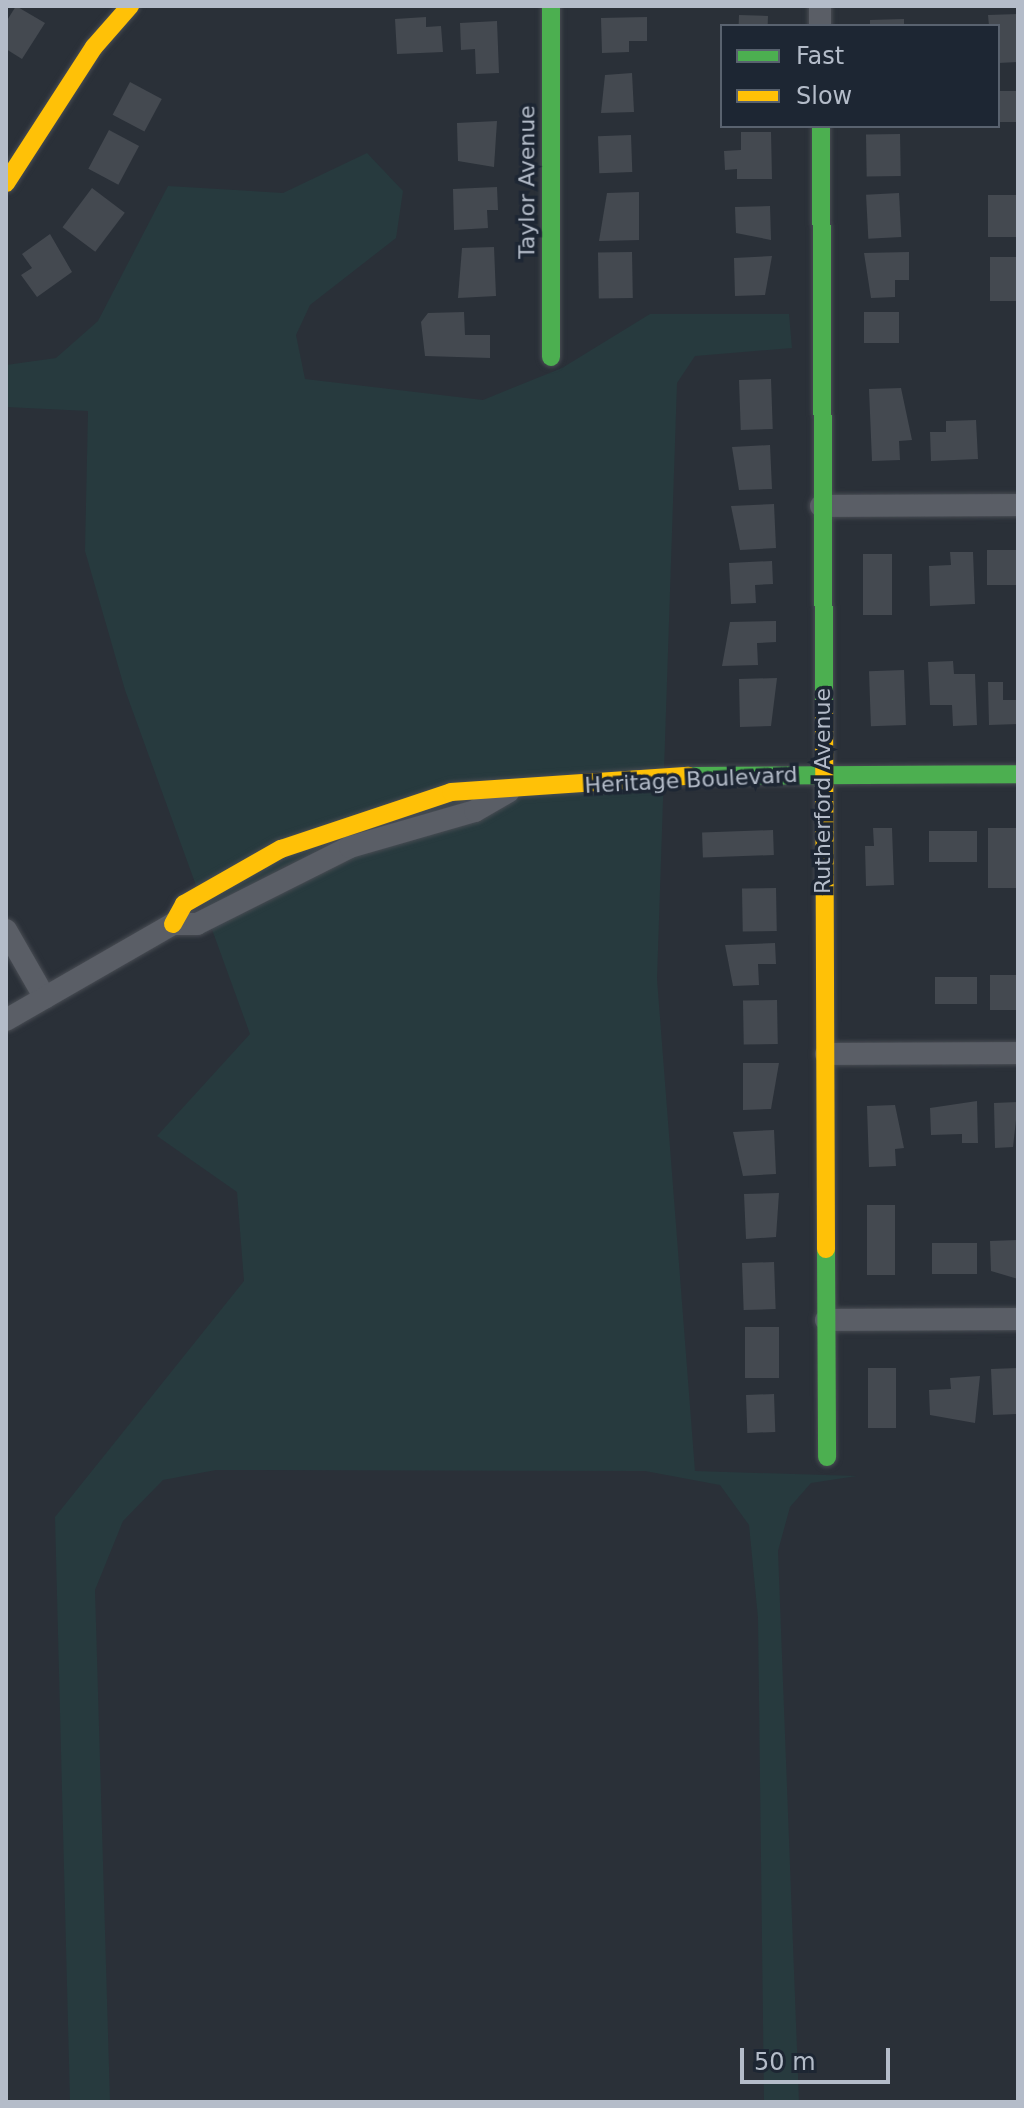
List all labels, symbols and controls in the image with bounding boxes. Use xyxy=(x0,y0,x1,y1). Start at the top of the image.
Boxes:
legend xyxy=(720,24,1000,128)
text: Fast xyxy=(796,42,844,70)
text: Slow xyxy=(796,82,852,110)
street label: Taylor Avenue xyxy=(514,105,540,259)
street label: Rutherford Avenue xyxy=(810,688,836,894)
street label: Heritage Boulevard xyxy=(584,761,798,799)
scale bar xyxy=(744,2032,894,2082)
text: 50 m xyxy=(754,2048,816,2076)

